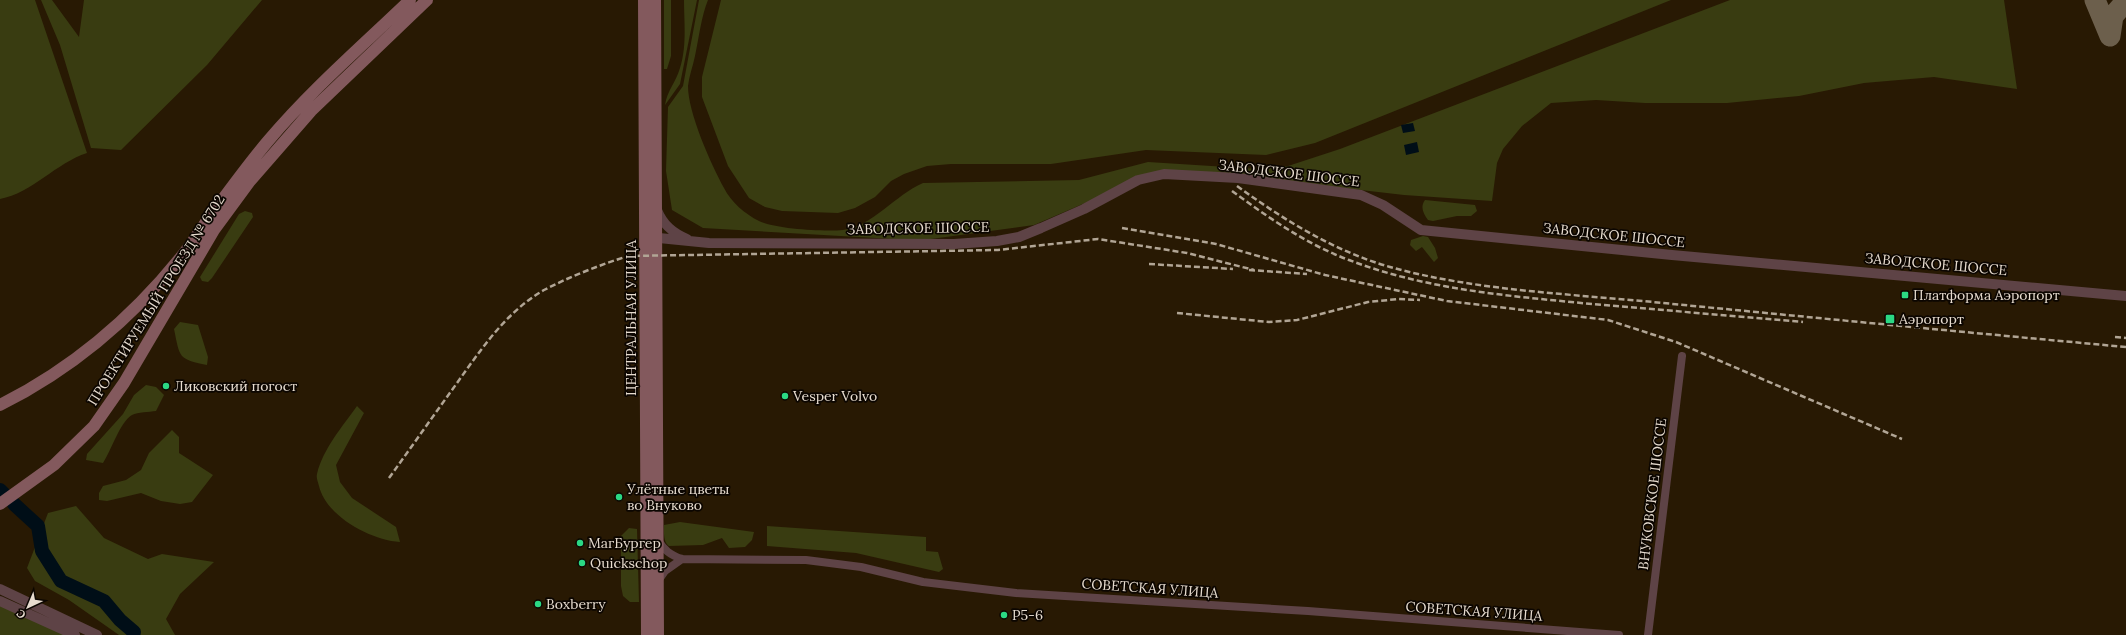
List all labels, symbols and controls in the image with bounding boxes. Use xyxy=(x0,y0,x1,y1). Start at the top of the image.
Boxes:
street label: ЗАВОДСКОЕ ШОССЕ xyxy=(1217,155,1361,191)
street label: ПРОЕКТИРУЕМЫЙ ПРОЕЗД № 6702 xyxy=(83,191,229,409)
street label: ЗАВОДСКОЕ ШОССЕ xyxy=(847,218,990,238)
street label: ЗАВОДСКОЕ ШОССЕ xyxy=(1542,219,1686,251)
street label: ЦЕНТРАЛЬНАЯ УЛИЦА xyxy=(622,240,640,396)
street label: ЗАВОДСКОЕ ШОССЕ xyxy=(1864,249,2008,279)
place label: Платформа Аэропорт xyxy=(1913,286,2060,304)
marker: Платформа Аэропорт xyxy=(1900,290,1910,300)
place label: Аэропорт xyxy=(1898,310,1964,328)
marker: Аэропорт xyxy=(1884,313,1896,325)
place label: Ликовский погост xyxy=(174,377,297,395)
marker: Ликовский погост xyxy=(161,381,171,391)
place label: Vesper Volvo xyxy=(792,387,877,405)
marker: Vesper Volvo xyxy=(780,391,790,401)
street label: ВНУКОВСКОЕ ШОССЕ xyxy=(1634,417,1670,571)
place label: Улётные цветы во Внуково xyxy=(626,480,730,514)
marker: Улётные цветы во Внуково xyxy=(614,492,624,502)
place label: МагБургер xyxy=(588,534,661,552)
marker: МагБургер xyxy=(575,538,585,548)
place label: Quickschop xyxy=(590,554,667,572)
marker: Quickschop xyxy=(577,558,587,568)
street label: СОВЕТСКАЯ УЛИЦА xyxy=(1081,574,1219,602)
north arrow xyxy=(8,587,48,627)
place label: Boxberry xyxy=(546,595,606,613)
street label: СОВЕТСКАЯ УЛИЦА xyxy=(1405,597,1543,625)
marker: Boxberry xyxy=(533,599,543,609)
text: С xyxy=(13,606,29,622)
place label: Р5-6 xyxy=(1012,606,1043,624)
marker: Р5-6 xyxy=(999,610,1009,620)

